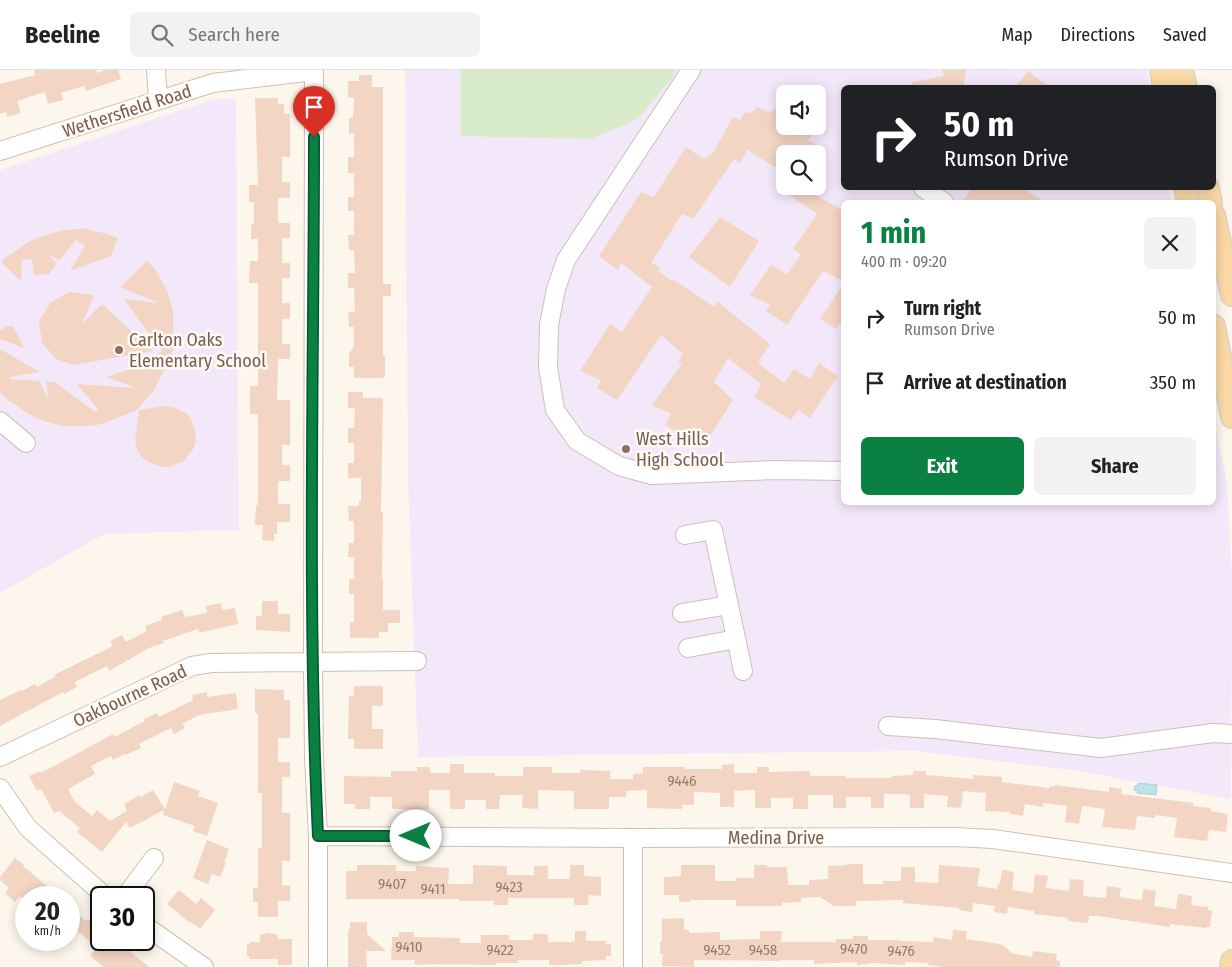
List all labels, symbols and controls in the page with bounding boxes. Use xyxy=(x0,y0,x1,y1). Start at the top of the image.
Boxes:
search box xyxy=(130,12,480,57)
text: Beeline xyxy=(25,21,100,49)
icon: search xyxy=(148,21,176,49)
text: Search here xyxy=(188,23,280,46)
text: Map xyxy=(1001,24,1033,46)
text: Directions xyxy=(1061,24,1135,46)
text: Saved xyxy=(1163,24,1207,46)
street label: Wethersfield Road xyxy=(60,80,194,142)
map controls xyxy=(776,85,826,195)
button: sound xyxy=(776,85,826,135)
pin xyxy=(293,86,335,137)
icon: arrive xyxy=(300,93,328,121)
text: 50 m xyxy=(944,103,1014,145)
icon: right xyxy=(861,105,926,170)
button: search xyxy=(776,145,826,195)
text: Rumson Drive xyxy=(944,145,1069,172)
text: 1 min xyxy=(861,215,926,251)
button: close xyxy=(1144,217,1196,269)
text: 400 m · 09:20 xyxy=(861,252,947,271)
text: Turn right xyxy=(904,297,981,320)
icon: right xyxy=(861,304,889,332)
text: 50 m xyxy=(1158,306,1196,329)
text: Rumson Drive xyxy=(904,320,995,339)
place label: Carlton Oaks Elementary School xyxy=(129,329,266,372)
marker: Carlton Oaks Elementary School xyxy=(113,344,125,356)
icon: arrive xyxy=(861,369,889,397)
text: Arrive at destination xyxy=(904,371,1067,394)
text: 350 m xyxy=(1150,371,1196,394)
place label: West Hills High School xyxy=(636,428,724,471)
button: Exit xyxy=(861,437,1024,495)
button: Share xyxy=(1034,437,1196,495)
marker: West Hills High School xyxy=(620,443,632,455)
street label: Oakbourne Road xyxy=(70,660,190,732)
house number: 9446 xyxy=(667,772,697,790)
position arrow xyxy=(389,809,441,861)
street label: Medina Drive xyxy=(728,827,824,849)
house number: 9407 xyxy=(378,875,406,893)
house number: 9423 xyxy=(495,878,523,896)
house number: 9411 xyxy=(420,880,446,898)
speed limit sign: 30 xyxy=(90,886,155,951)
text: 20 xyxy=(35,897,60,927)
text: km/h xyxy=(34,924,61,938)
house number: 9410 xyxy=(395,938,423,956)
house number: 9470 xyxy=(840,940,868,958)
house number: 9422 xyxy=(486,941,514,959)
house number: 9452 xyxy=(703,941,731,959)
house number: 9458 xyxy=(749,941,777,959)
house number: 9476 xyxy=(887,942,915,960)

